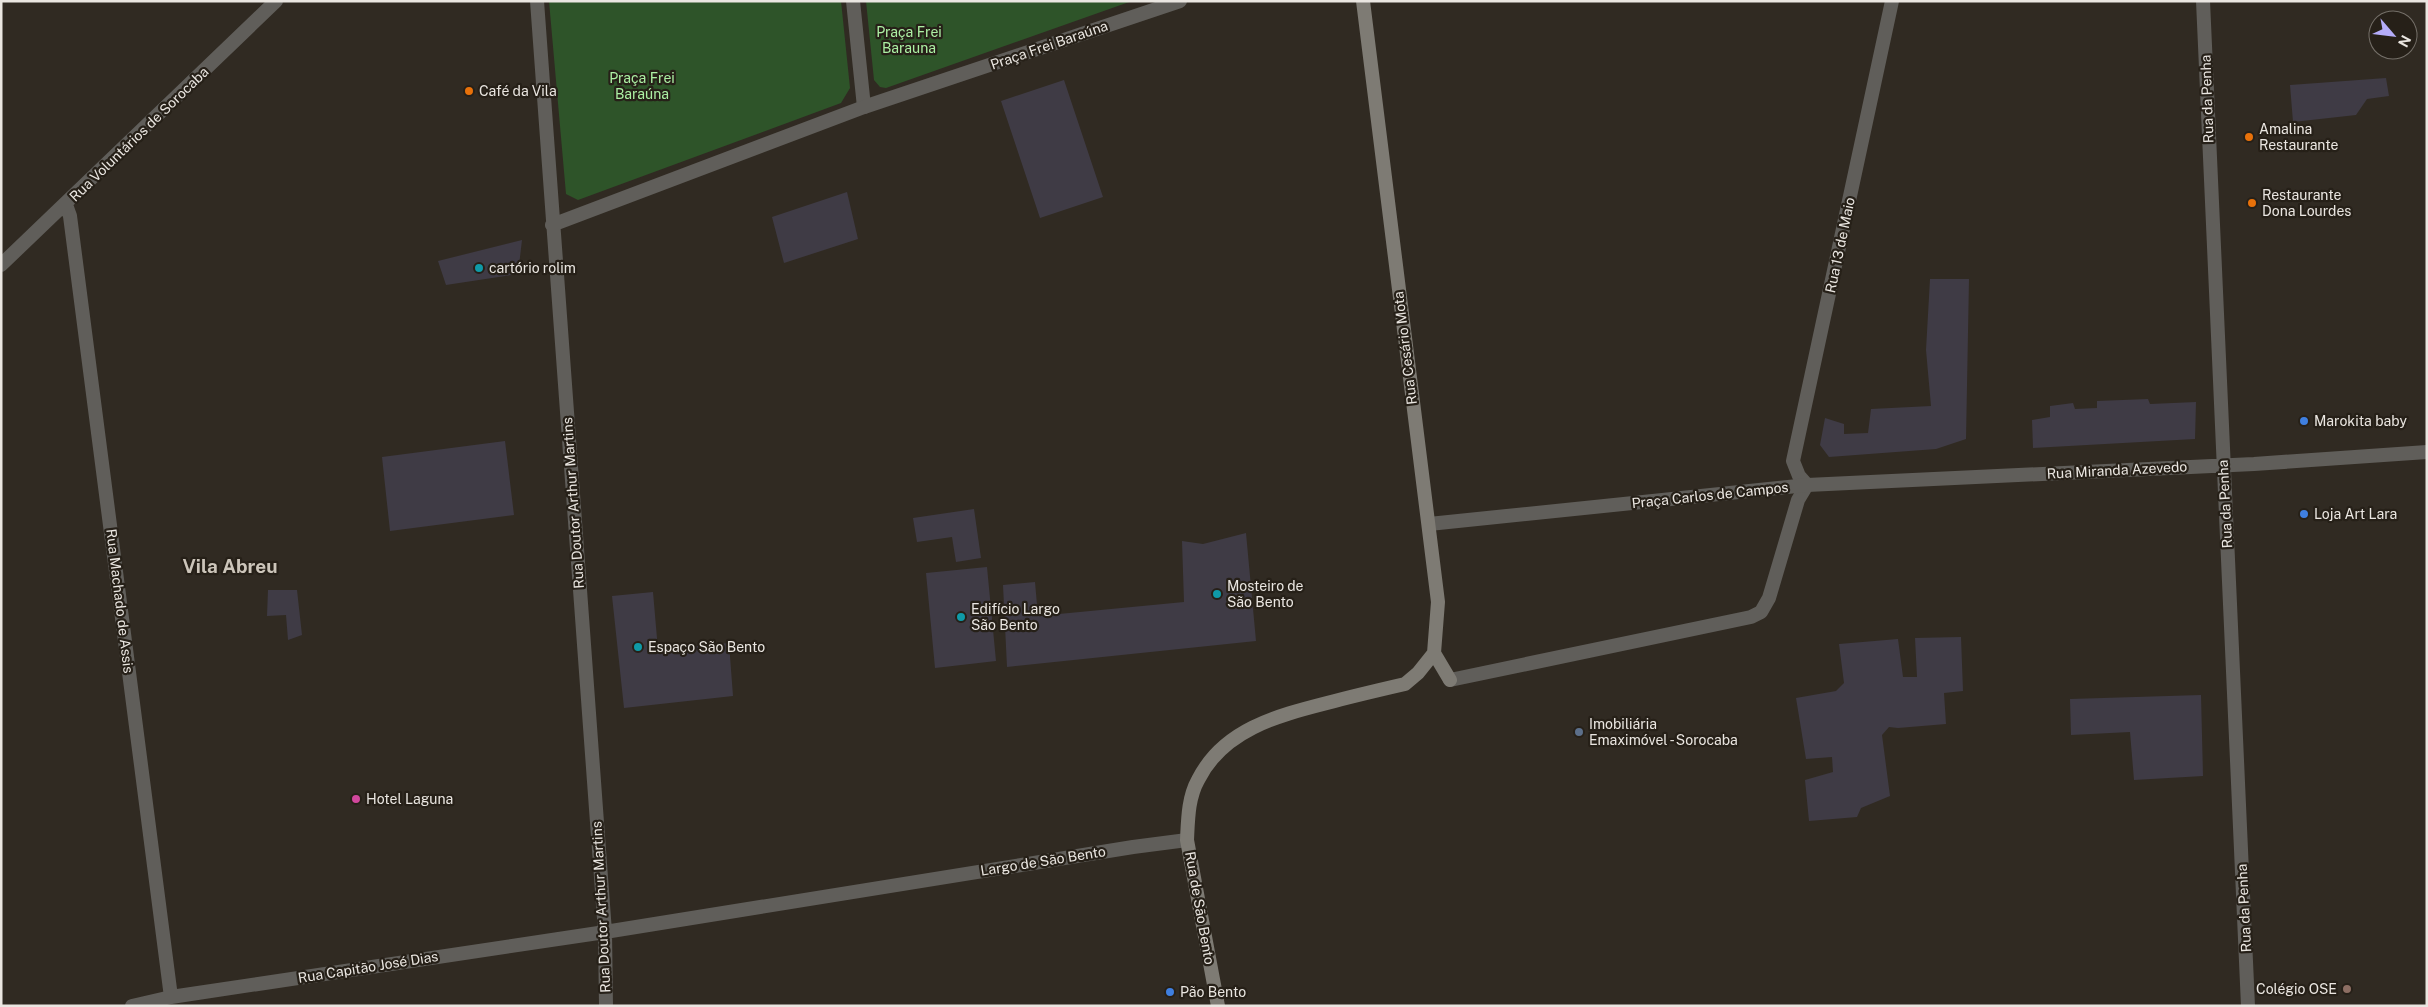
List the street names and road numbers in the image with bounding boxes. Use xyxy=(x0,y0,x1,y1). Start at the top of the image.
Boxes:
street label: Praça Frei Baraúna xyxy=(988,17,1110,73)
street label: Rua da Penha xyxy=(2197,54,2217,144)
street label: Rua Voluntários de Sorocaba xyxy=(66,63,212,205)
street label: Rua 13 de Maio xyxy=(1822,196,1858,294)
street label: Rua Cesário Mota xyxy=(1390,290,1420,406)
street label: Rua Doutor Arthur Martins xyxy=(559,417,587,589)
street label: Rua Miranda Azevedo xyxy=(2046,458,2188,482)
street label: Rua da Penha xyxy=(2215,459,2235,549)
street label: Praça Carlos de Campos xyxy=(1631,479,1789,511)
street label: Rua Machado de Assis xyxy=(103,528,137,674)
street label: Rua Doutor Arthur Martins xyxy=(589,821,613,993)
street label: Largo de São Bento xyxy=(979,843,1107,879)
street label: Rua de São Bento xyxy=(1182,850,1218,966)
street label: Rua da Penha xyxy=(2234,863,2254,953)
street label: Rua Capitão José Dias xyxy=(297,948,439,986)

